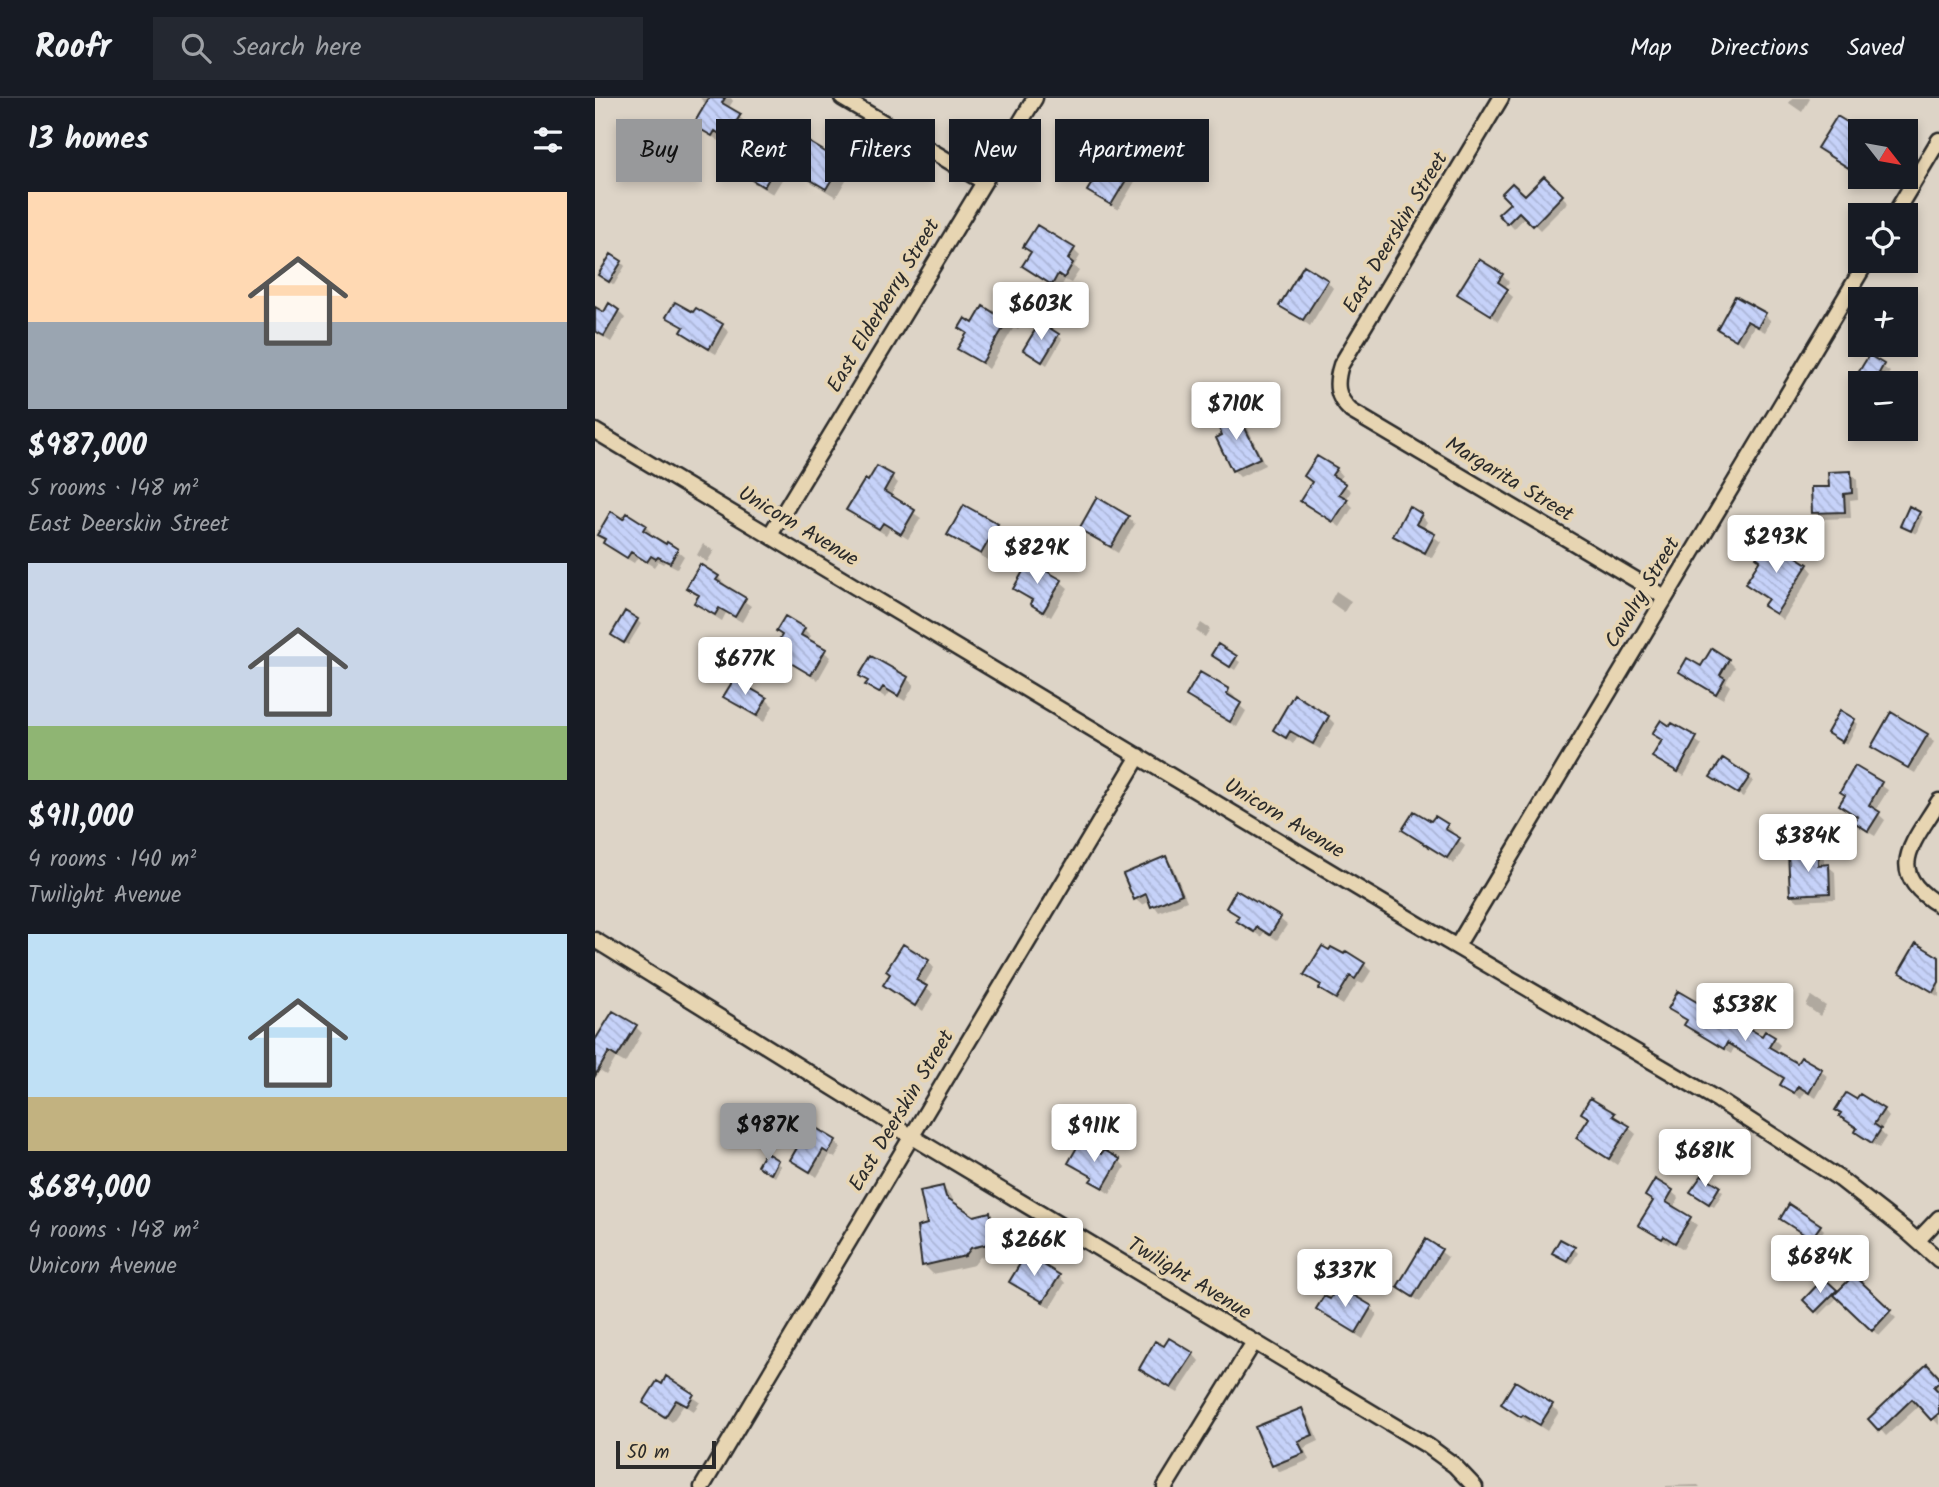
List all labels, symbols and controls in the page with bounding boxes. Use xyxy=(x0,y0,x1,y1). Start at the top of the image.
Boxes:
search box xyxy=(153,17,643,80)
text: Roofr xyxy=(35,22,111,75)
text: Search here xyxy=(233,27,361,69)
icon: search xyxy=(177,29,215,67)
text: Map xyxy=(1630,29,1672,68)
text: Directions xyxy=(1710,29,1809,68)
text: Saved xyxy=(1847,29,1904,68)
text: 13 homes xyxy=(28,116,149,164)
chip: Buy xyxy=(616,119,702,182)
chip: Rent xyxy=(716,119,811,182)
chip: Filters xyxy=(825,119,935,182)
chip: New xyxy=(949,119,1041,182)
chip: Apartment xyxy=(1055,119,1209,182)
north arrow xyxy=(1848,119,1918,189)
map controls xyxy=(1848,119,1918,441)
icon: filters xyxy=(529,121,567,159)
street label: East Deerskin Street xyxy=(1335,145,1458,320)
button: locate xyxy=(1848,203,1918,273)
street label: East Elderberry Street xyxy=(819,212,950,399)
icon: home xyxy=(235,238,361,364)
pin: $603K xyxy=(992,282,1090,342)
text: $603K xyxy=(1009,287,1073,323)
button: + xyxy=(1848,287,1918,357)
button: − xyxy=(1848,371,1918,441)
pin: $710K xyxy=(1187,382,1285,442)
text: $710K xyxy=(1207,387,1265,423)
text: $987,000 xyxy=(28,423,147,471)
street label: Margarita Street xyxy=(1438,429,1580,532)
text: 5 rooms · 148 m² xyxy=(28,471,198,507)
street label: Unicorn Avenue xyxy=(731,478,865,576)
text: East Deerskin Street xyxy=(28,507,229,543)
pin: $293K xyxy=(1727,516,1825,575)
text: $293K xyxy=(1743,520,1809,556)
pin: $829K xyxy=(988,526,1086,586)
street label: Cavalry Street xyxy=(1597,530,1690,655)
text: $829K xyxy=(1004,531,1070,567)
icon: home xyxy=(235,609,361,735)
pin: $677K xyxy=(696,638,794,697)
text: $677K xyxy=(714,642,776,678)
street label: Unicorn Avenue xyxy=(1217,770,1351,868)
text: $911,000 xyxy=(28,794,133,842)
pin: $384K xyxy=(1759,814,1857,874)
text: $384K xyxy=(1775,819,1841,855)
text: 4 rooms · 140 m² xyxy=(28,842,196,878)
text: Twilight Avenue xyxy=(28,878,181,914)
icon: home xyxy=(235,980,361,1106)
pin: $538K xyxy=(1696,984,1794,1043)
text: $538K xyxy=(1712,988,1778,1024)
street label: East Deerskin Street xyxy=(841,1023,964,1198)
pin: $987K xyxy=(719,1104,817,1163)
pin: $911K xyxy=(1045,1104,1143,1164)
text: $987K xyxy=(736,1108,800,1144)
text: $911K xyxy=(1068,1109,1121,1145)
pin: $681K xyxy=(1656,1130,1754,1189)
text: $681K xyxy=(1675,1134,1735,1170)
text: $684,000 xyxy=(28,1165,150,1213)
text: 4 rooms · 148 m² xyxy=(28,1213,199,1249)
pin: $266K xyxy=(985,1218,1083,1278)
text: $266K xyxy=(1001,1223,1067,1259)
street label: Twilight Avenue xyxy=(1120,1229,1258,1330)
pin: $684K xyxy=(1771,1236,1869,1295)
text: $684K xyxy=(1787,1240,1853,1276)
text: Unicorn Avenue xyxy=(28,1249,177,1285)
pin: $337K xyxy=(1296,1250,1394,1309)
text: $337K xyxy=(1313,1254,1377,1290)
scale bar xyxy=(616,1438,716,1470)
text: 50 m xyxy=(627,1438,669,1468)

